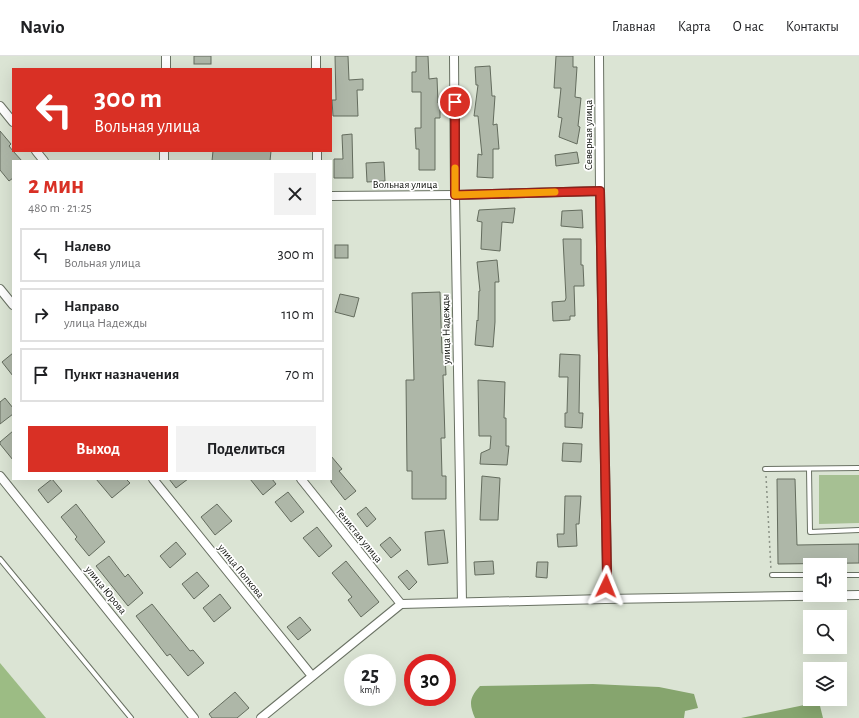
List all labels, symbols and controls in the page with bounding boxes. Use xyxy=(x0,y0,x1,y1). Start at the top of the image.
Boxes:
text: Navio xyxy=(20,18,65,37)
text: Главная xyxy=(612,20,656,34)
text: Карта xyxy=(678,20,711,34)
text: О нас xyxy=(733,20,764,34)
text: Контакты xyxy=(786,20,839,34)
icon: left xyxy=(28,84,80,136)
text: 300 m xyxy=(94,85,162,113)
pin xyxy=(438,85,472,119)
icon: arrive xyxy=(444,91,466,113)
street label: Северная улица xyxy=(583,100,594,170)
text: Вольная улица xyxy=(94,118,200,136)
button: close xyxy=(274,173,316,215)
text: 2 мин xyxy=(28,174,84,198)
street label: Вольная улица xyxy=(373,179,437,190)
text: 480 m · 21:25 xyxy=(28,202,92,215)
text: Налево xyxy=(64,239,111,254)
icon: left xyxy=(30,244,52,266)
text: 300 m xyxy=(278,247,314,262)
text: Вольная улица xyxy=(64,257,141,270)
street label: улица Надежды xyxy=(440,294,452,365)
text: Направо xyxy=(64,299,119,314)
icon: right xyxy=(30,304,52,326)
text: 110 m xyxy=(281,307,314,322)
text: улица Надежды xyxy=(64,317,147,330)
icon: arrive xyxy=(30,364,52,386)
text: Пункт назначения xyxy=(64,367,179,382)
text: 70 m xyxy=(285,367,314,382)
button: Выход xyxy=(28,426,168,472)
button: Поделиться xyxy=(176,426,316,472)
street label: Тенистая улица xyxy=(333,505,385,565)
street label: улица Попкова xyxy=(215,541,266,600)
map controls xyxy=(803,558,847,706)
button: sound xyxy=(803,558,847,602)
street label: улица Юрова xyxy=(83,563,129,616)
position arrow xyxy=(585,565,627,607)
button: search xyxy=(803,610,847,654)
speed limit sign: 30 xyxy=(404,654,456,706)
button: layers xyxy=(803,662,847,706)
text: 25 xyxy=(361,665,379,685)
text: km/h xyxy=(360,685,380,695)

